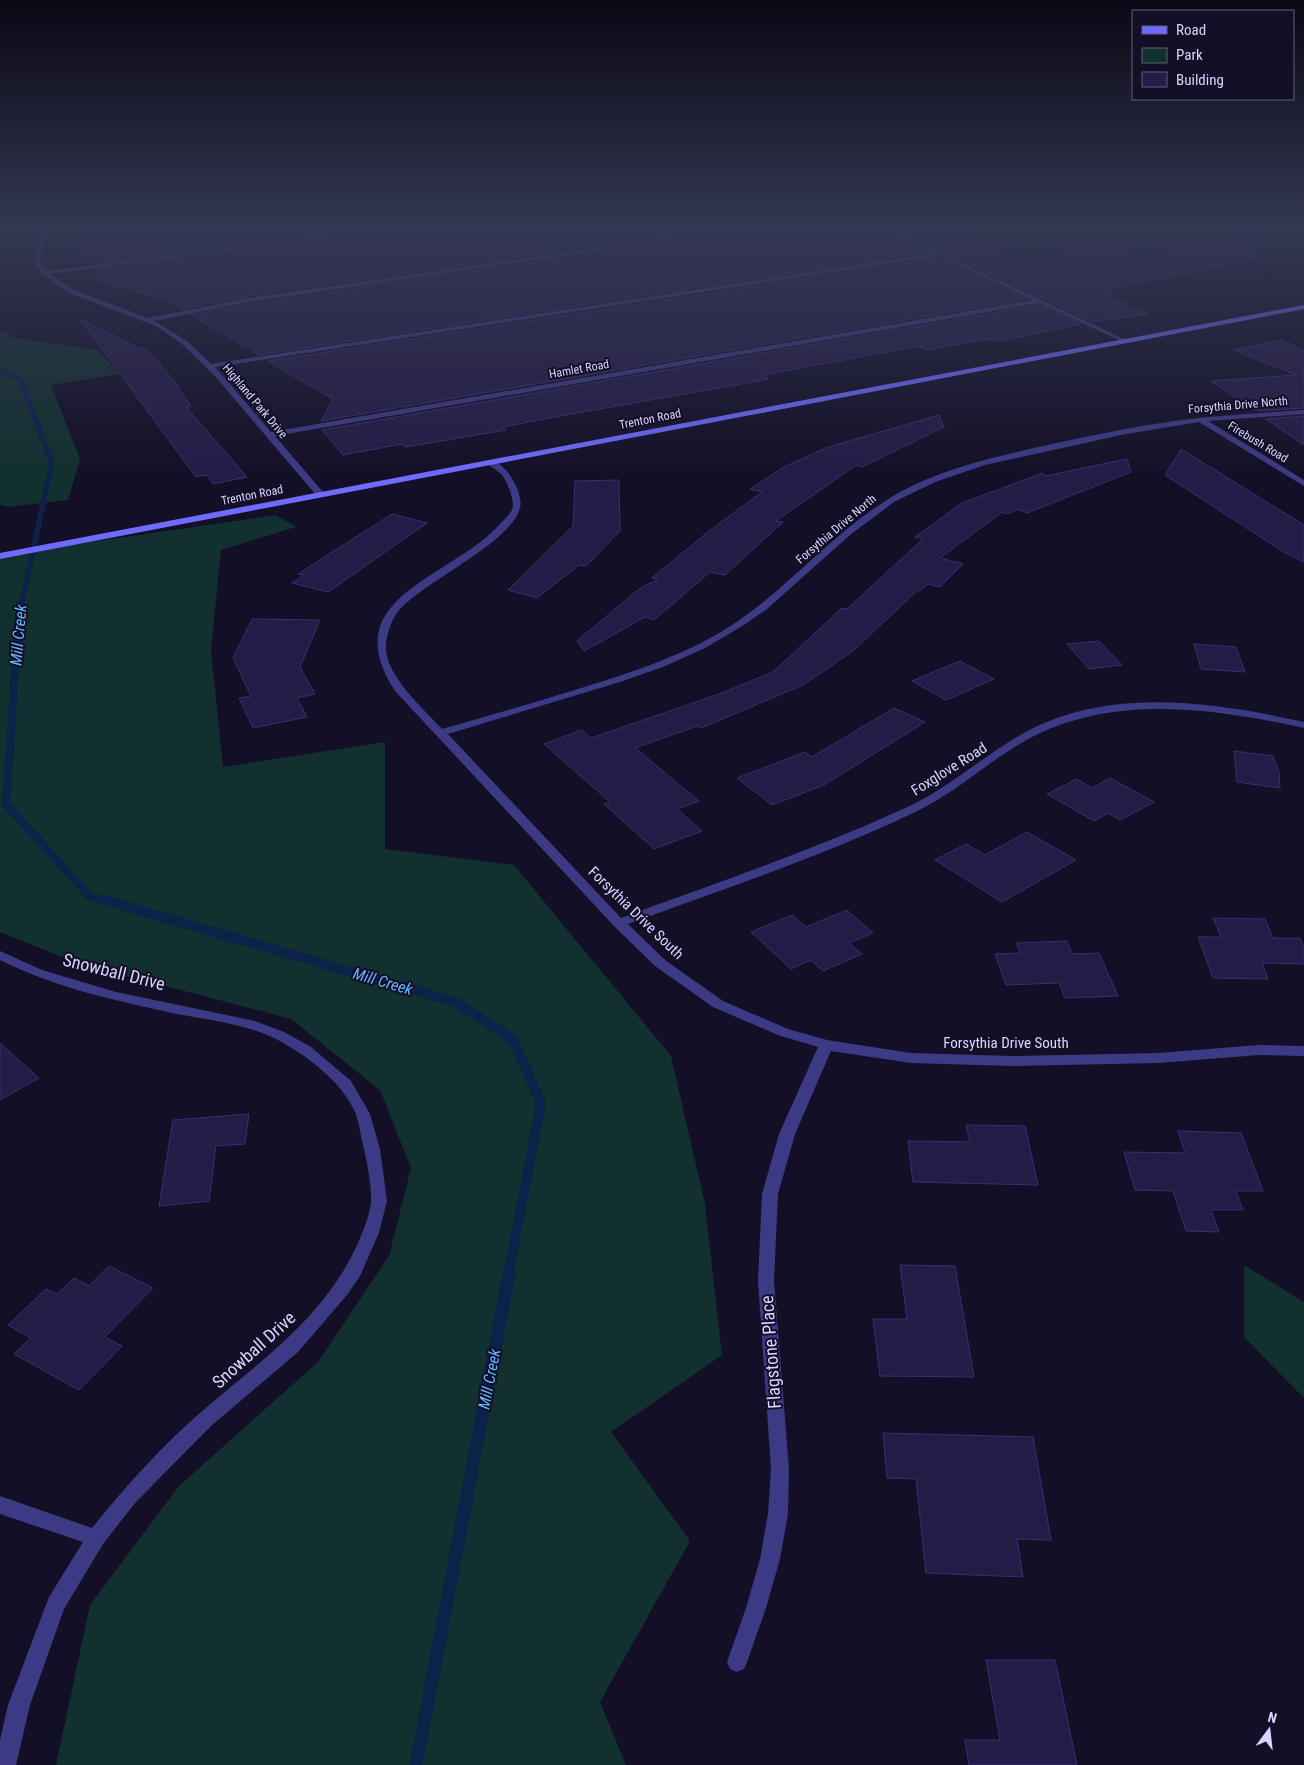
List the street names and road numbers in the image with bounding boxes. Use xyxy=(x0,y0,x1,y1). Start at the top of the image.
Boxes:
street label: Hamlet Road xyxy=(548,357,610,381)
street label: Highland Park Drive xyxy=(220,361,290,441)
street label: Forsythia Drive North xyxy=(1188,394,1289,416)
street label: Trenton Road xyxy=(618,406,682,432)
street label: Firebush Road xyxy=(1225,419,1291,465)
street label: Trenton Road xyxy=(220,482,284,508)
street label: Forsythia Drive North xyxy=(793,491,879,566)
street label: Foxglove Road xyxy=(908,739,990,799)
street label: Forsythia Drive South xyxy=(585,863,687,963)
street label: Snowball Drive xyxy=(61,949,167,994)
street label: Forsythia Drive South xyxy=(943,1034,1069,1052)
street label: Flagstone Place xyxy=(756,1295,785,1409)
street label: Snowball Drive xyxy=(208,1307,300,1392)

